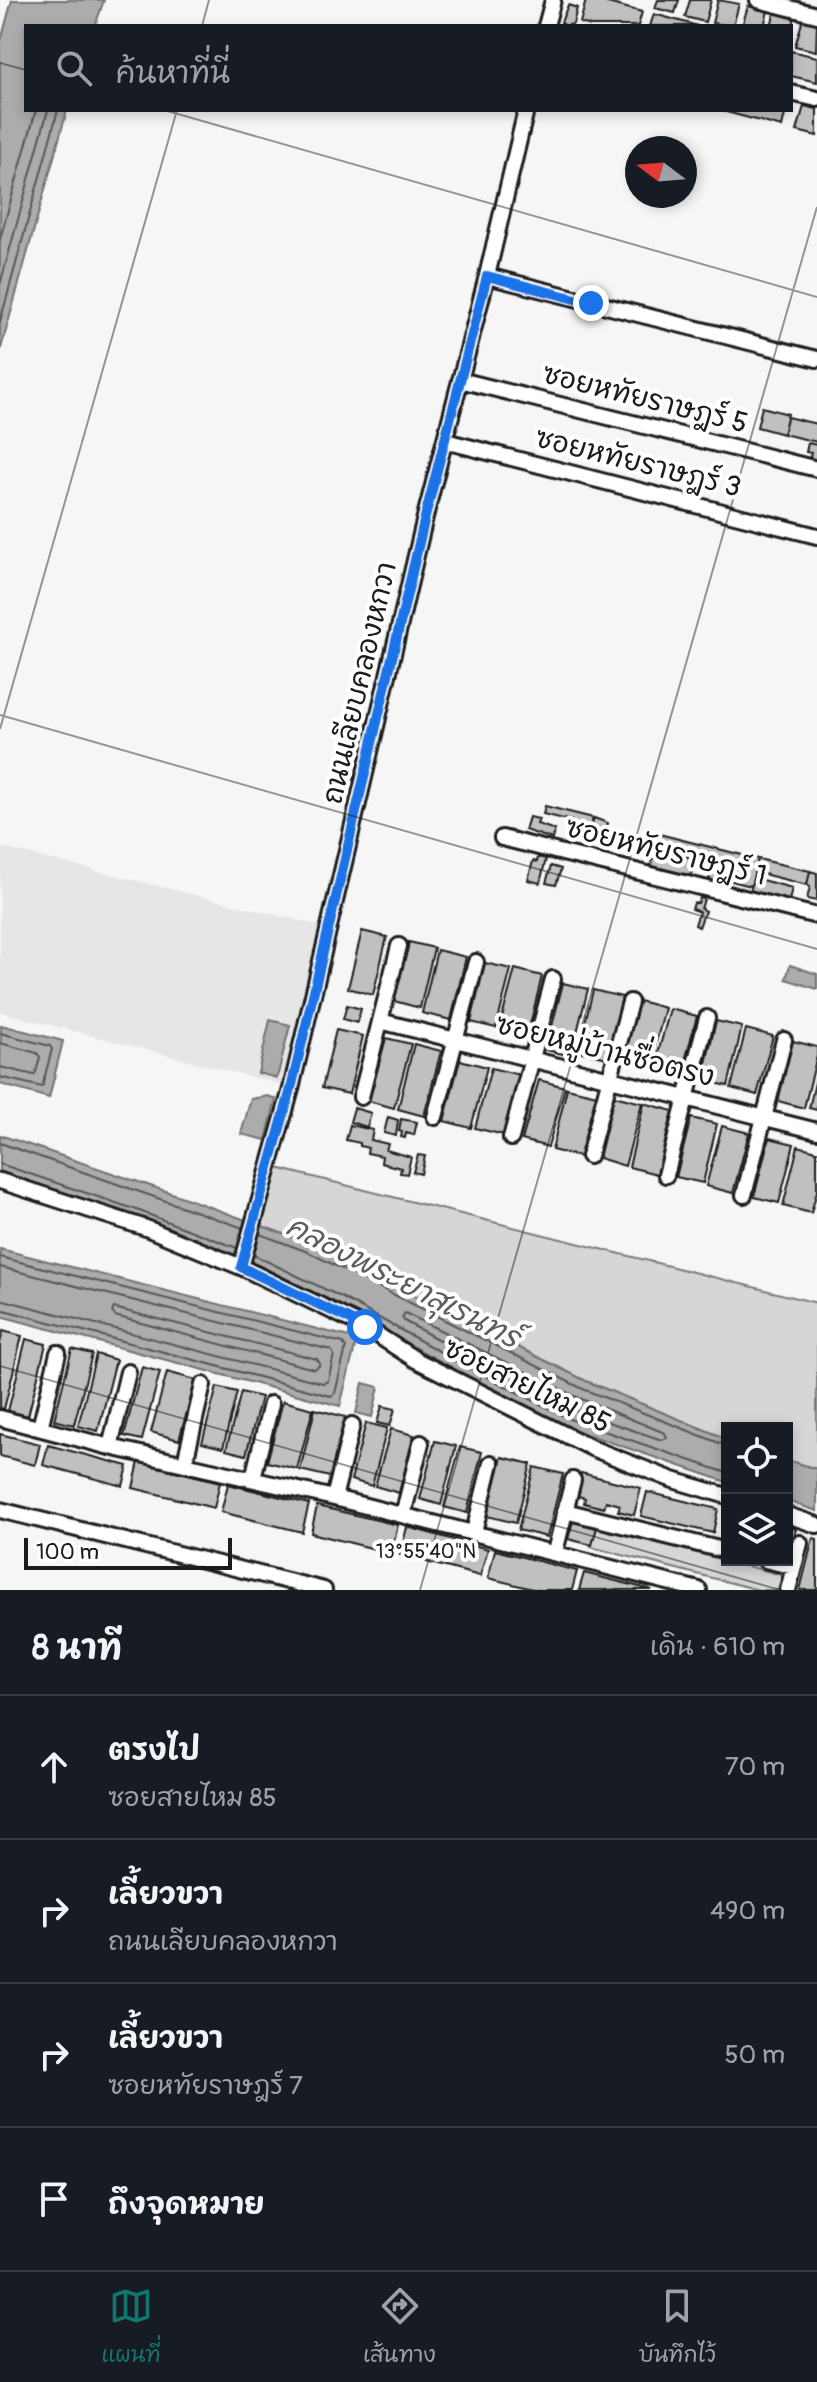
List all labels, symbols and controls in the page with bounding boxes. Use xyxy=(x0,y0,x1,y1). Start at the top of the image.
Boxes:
search box xyxy=(24,24,793,112)
icon: search xyxy=(52,46,96,90)
text: ค้นหาที่นี่ xyxy=(116,55,230,92)
north arrow xyxy=(625,136,697,208)
route end xyxy=(573,285,609,321)
street label: ซอยหทัยราษฎร์ 5 xyxy=(539,354,752,442)
street label: ซอยหทัยราษฎร์ 3 xyxy=(531,418,745,506)
street label: ถนนเลียบคลองหกวา xyxy=(314,558,405,807)
street label: ซอยหทัยราษฎร์ 1 xyxy=(562,807,771,895)
street label: ซอยหมู่บ้านซื่อตรง xyxy=(492,997,720,1097)
water label: คลองพระยาสุเรนทร์ xyxy=(279,1205,533,1363)
route start xyxy=(347,1309,383,1345)
street label: ซอยสายไหม 85 xyxy=(438,1328,618,1442)
map controls xyxy=(721,1422,793,1566)
button: locate xyxy=(721,1422,793,1494)
button: layers xyxy=(721,1494,793,1566)
scale bar xyxy=(24,1534,232,1570)
text: 100 m xyxy=(36,1538,99,1566)
text: 13°55'40"N xyxy=(376,1539,476,1564)
text: 8 นาที xyxy=(32,1627,122,1670)
text: เดิน · 610 m xyxy=(650,1631,785,1663)
text: ตรงไป xyxy=(108,1732,200,1769)
icon: ahead xyxy=(32,1745,76,1789)
text: 70 m xyxy=(725,1751,785,1783)
text: ซอยสายไหม 85 xyxy=(108,1782,277,1814)
text: เลี้ยวขวา xyxy=(108,1876,223,1913)
icon: right xyxy=(32,1889,76,1933)
text: 490 m xyxy=(710,1895,785,1927)
text: ถนนเลียบคลองหกวา xyxy=(108,1926,338,1958)
text: เลี้ยวขวา xyxy=(108,2020,223,2057)
icon: right xyxy=(32,2033,76,2077)
text: 50 m xyxy=(724,2039,785,2071)
text: ซอยหทัยราษฎร์ 7 xyxy=(108,2070,303,2102)
icon: arrive xyxy=(32,2177,76,2221)
text: ถึงจุดหมาย xyxy=(108,2186,265,2223)
tab: แผนที่ xyxy=(101,2284,161,2370)
tab: เส้นทาง xyxy=(363,2284,436,2370)
tab: บันทึกไว้ xyxy=(638,2284,716,2370)

